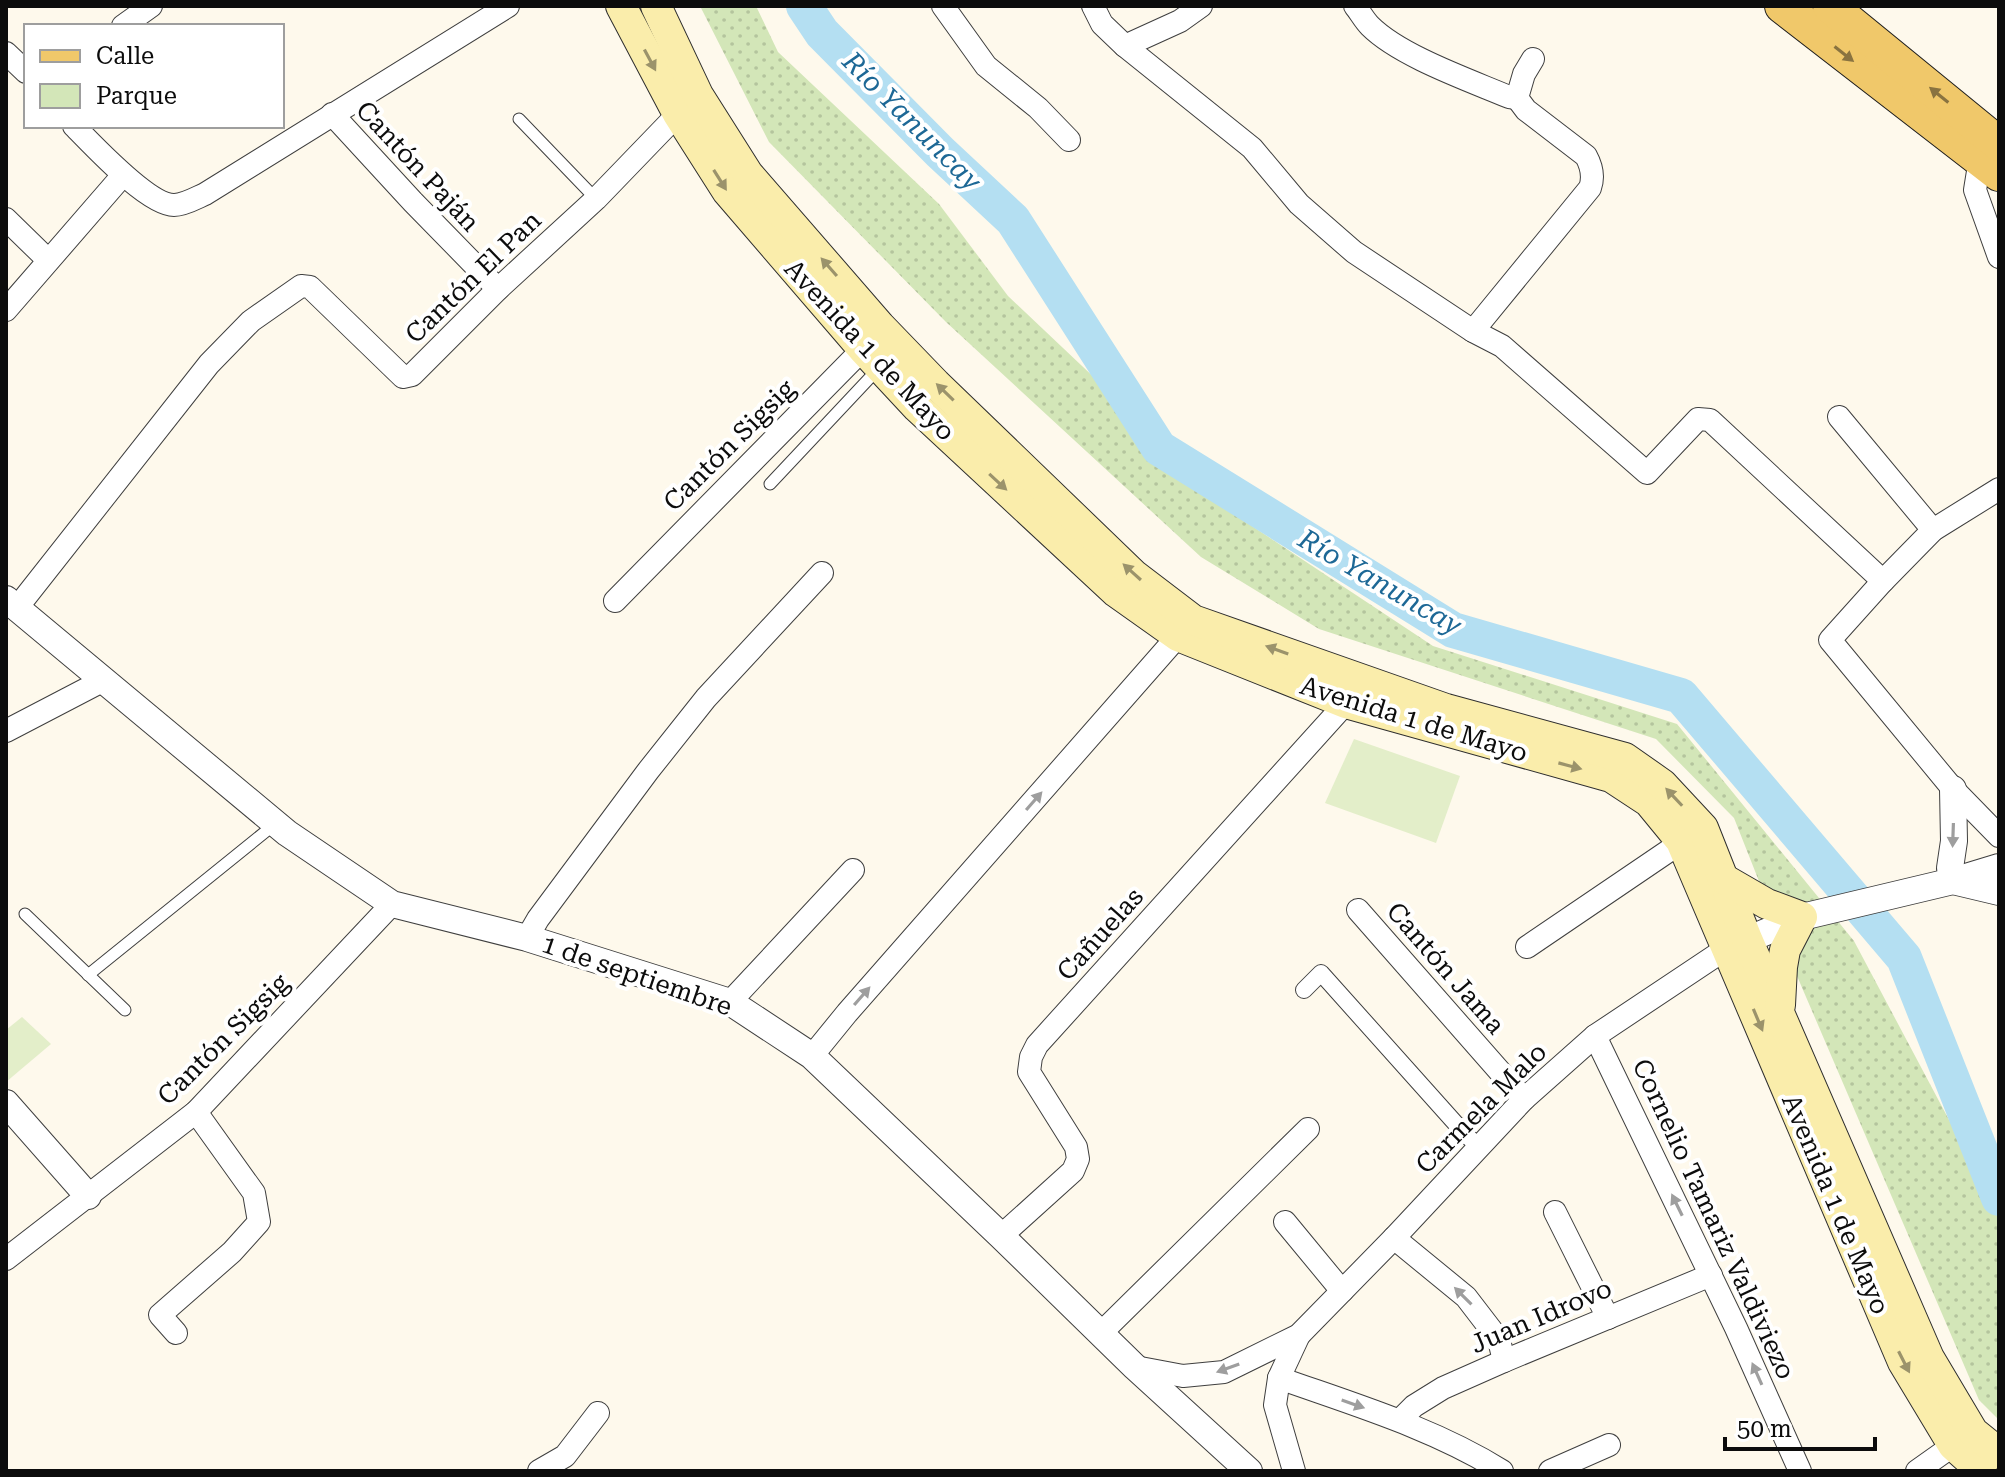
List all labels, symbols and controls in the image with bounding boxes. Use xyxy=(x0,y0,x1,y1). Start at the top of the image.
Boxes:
legend xyxy=(24,24,284,128)
text: Calle xyxy=(96,42,154,70)
water label: Río Yanuncay xyxy=(835,44,989,198)
one-way arrow xyxy=(1834,45,1854,62)
one-way arrow xyxy=(643,48,656,71)
text: Parque xyxy=(96,82,177,110)
one-way arrow xyxy=(1929,87,1949,104)
street label: Cantón Paján xyxy=(350,95,486,237)
one-way arrow xyxy=(712,169,727,190)
street label: Cantón El Pan xyxy=(399,205,547,349)
street label: Avenida 1 de Mayo xyxy=(779,253,961,447)
one-way arrow xyxy=(820,257,838,276)
street label: Cantón Sigsig xyxy=(657,373,801,517)
one-way arrow xyxy=(936,383,955,401)
one-way arrow xyxy=(988,473,1007,491)
water label: Río Yanuncay xyxy=(1292,522,1468,642)
one-way arrow xyxy=(1122,564,1142,581)
one-way arrow xyxy=(1265,643,1289,656)
street label: Avenida 1 de Mayo xyxy=(1297,670,1531,768)
one-way arrow xyxy=(1558,760,1583,772)
one-way arrow xyxy=(1666,788,1684,807)
one-way arrow xyxy=(1024,791,1042,810)
one-way arrow xyxy=(1947,823,1960,848)
street label: Cañuelas xyxy=(1051,882,1149,986)
street label: Cantón Jama xyxy=(1381,896,1511,1040)
street label: 1 de septiembre xyxy=(538,928,736,1022)
street label: Cantón Sigsig xyxy=(151,967,295,1111)
one-way arrow xyxy=(853,987,870,1007)
one-way arrow xyxy=(1752,1008,1765,1032)
street label: Carmela Malo xyxy=(1409,1036,1553,1180)
street label: Cornelio Tamariz Valdiviezo xyxy=(1627,1054,1801,1384)
street label: Avenida 1 de Mayo xyxy=(1776,1090,1896,1318)
one-way arrow xyxy=(1670,1193,1684,1216)
street label: Juan Idrovo xyxy=(1466,1273,1616,1359)
one-way arrow xyxy=(1453,1287,1472,1306)
one-way arrow xyxy=(1898,1350,1911,1373)
one-way arrow xyxy=(1216,1362,1240,1375)
one-way arrow xyxy=(1750,1362,1763,1386)
one-way arrow xyxy=(1341,1398,1365,1410)
scale bar xyxy=(1725,1401,1875,1451)
text: 50 m xyxy=(1737,1415,1792,1443)

